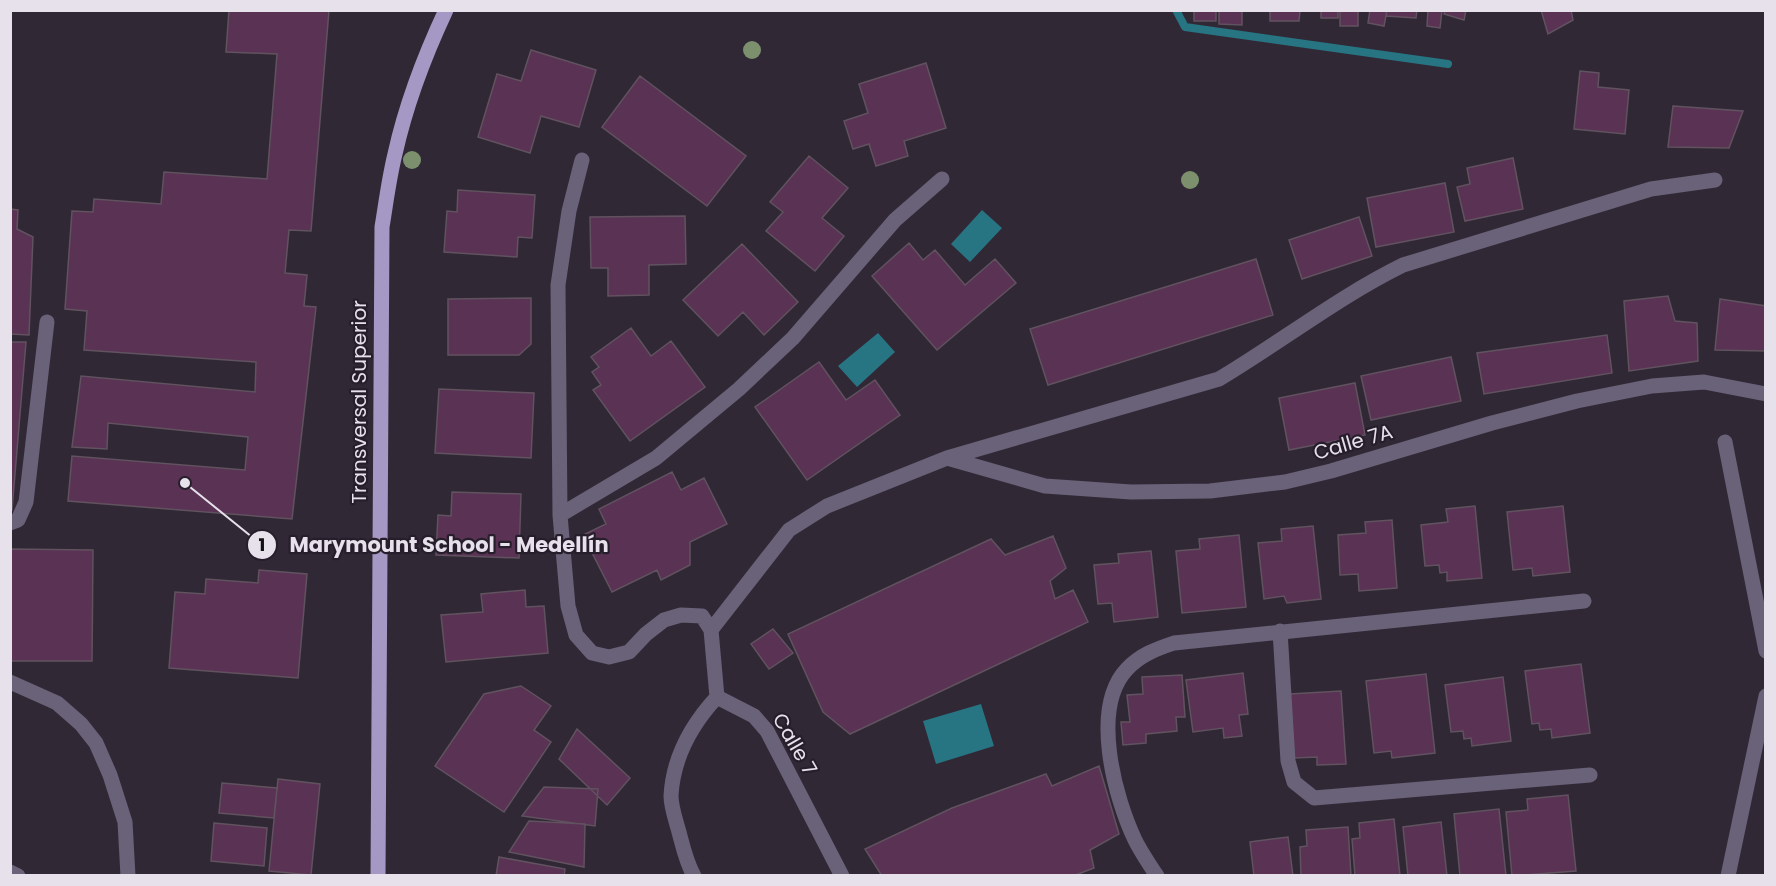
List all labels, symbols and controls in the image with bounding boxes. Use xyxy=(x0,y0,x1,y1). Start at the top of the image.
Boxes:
street label: Transversal Superior xyxy=(345,300,373,504)
street label: Calle 7A xyxy=(1310,417,1396,467)
callout: Marymount School - Medellín xyxy=(247,526,620,565)
text: Marymount School - Medellín xyxy=(289,530,609,559)
text: 1 xyxy=(259,532,265,557)
street label: Calle 7 xyxy=(766,708,824,780)

